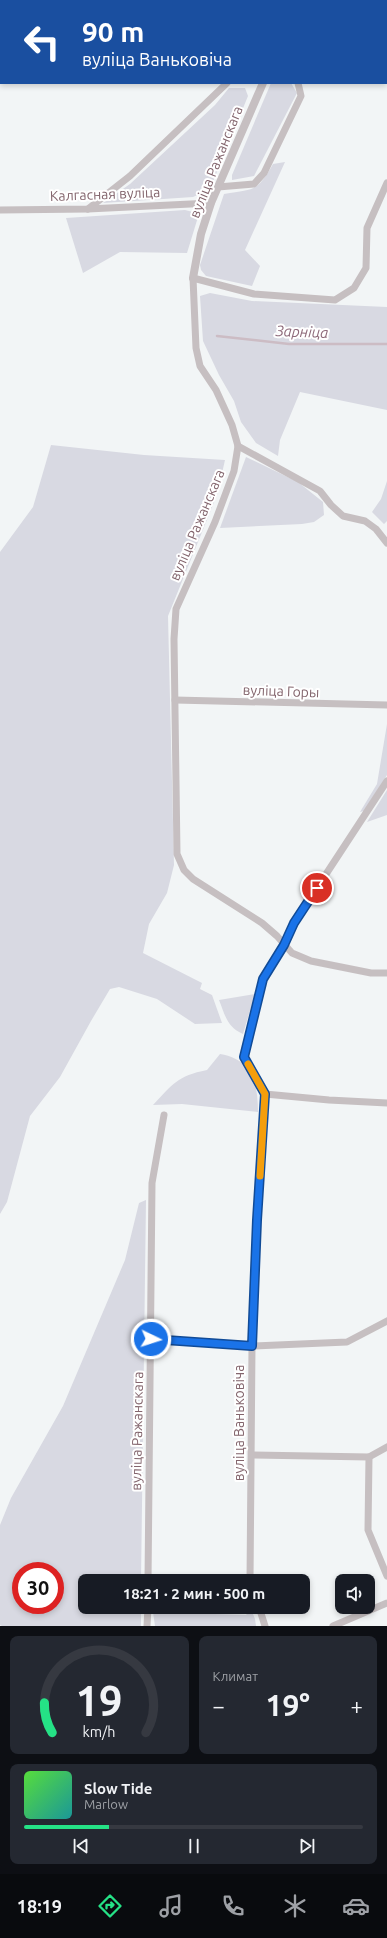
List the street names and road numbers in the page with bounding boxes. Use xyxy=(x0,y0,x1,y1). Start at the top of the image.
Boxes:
street label: вуліца Ражанскага xyxy=(186,104,246,220)
street label: Калгасная вуліца xyxy=(49,184,161,204)
street label: вуліца Ражанскага xyxy=(166,467,228,583)
street label: вуліца Горы xyxy=(242,682,320,700)
street label: вуліца Ваньковіча xyxy=(231,1365,247,1481)
street label: вуліца Ражанскага xyxy=(128,1371,146,1491)

